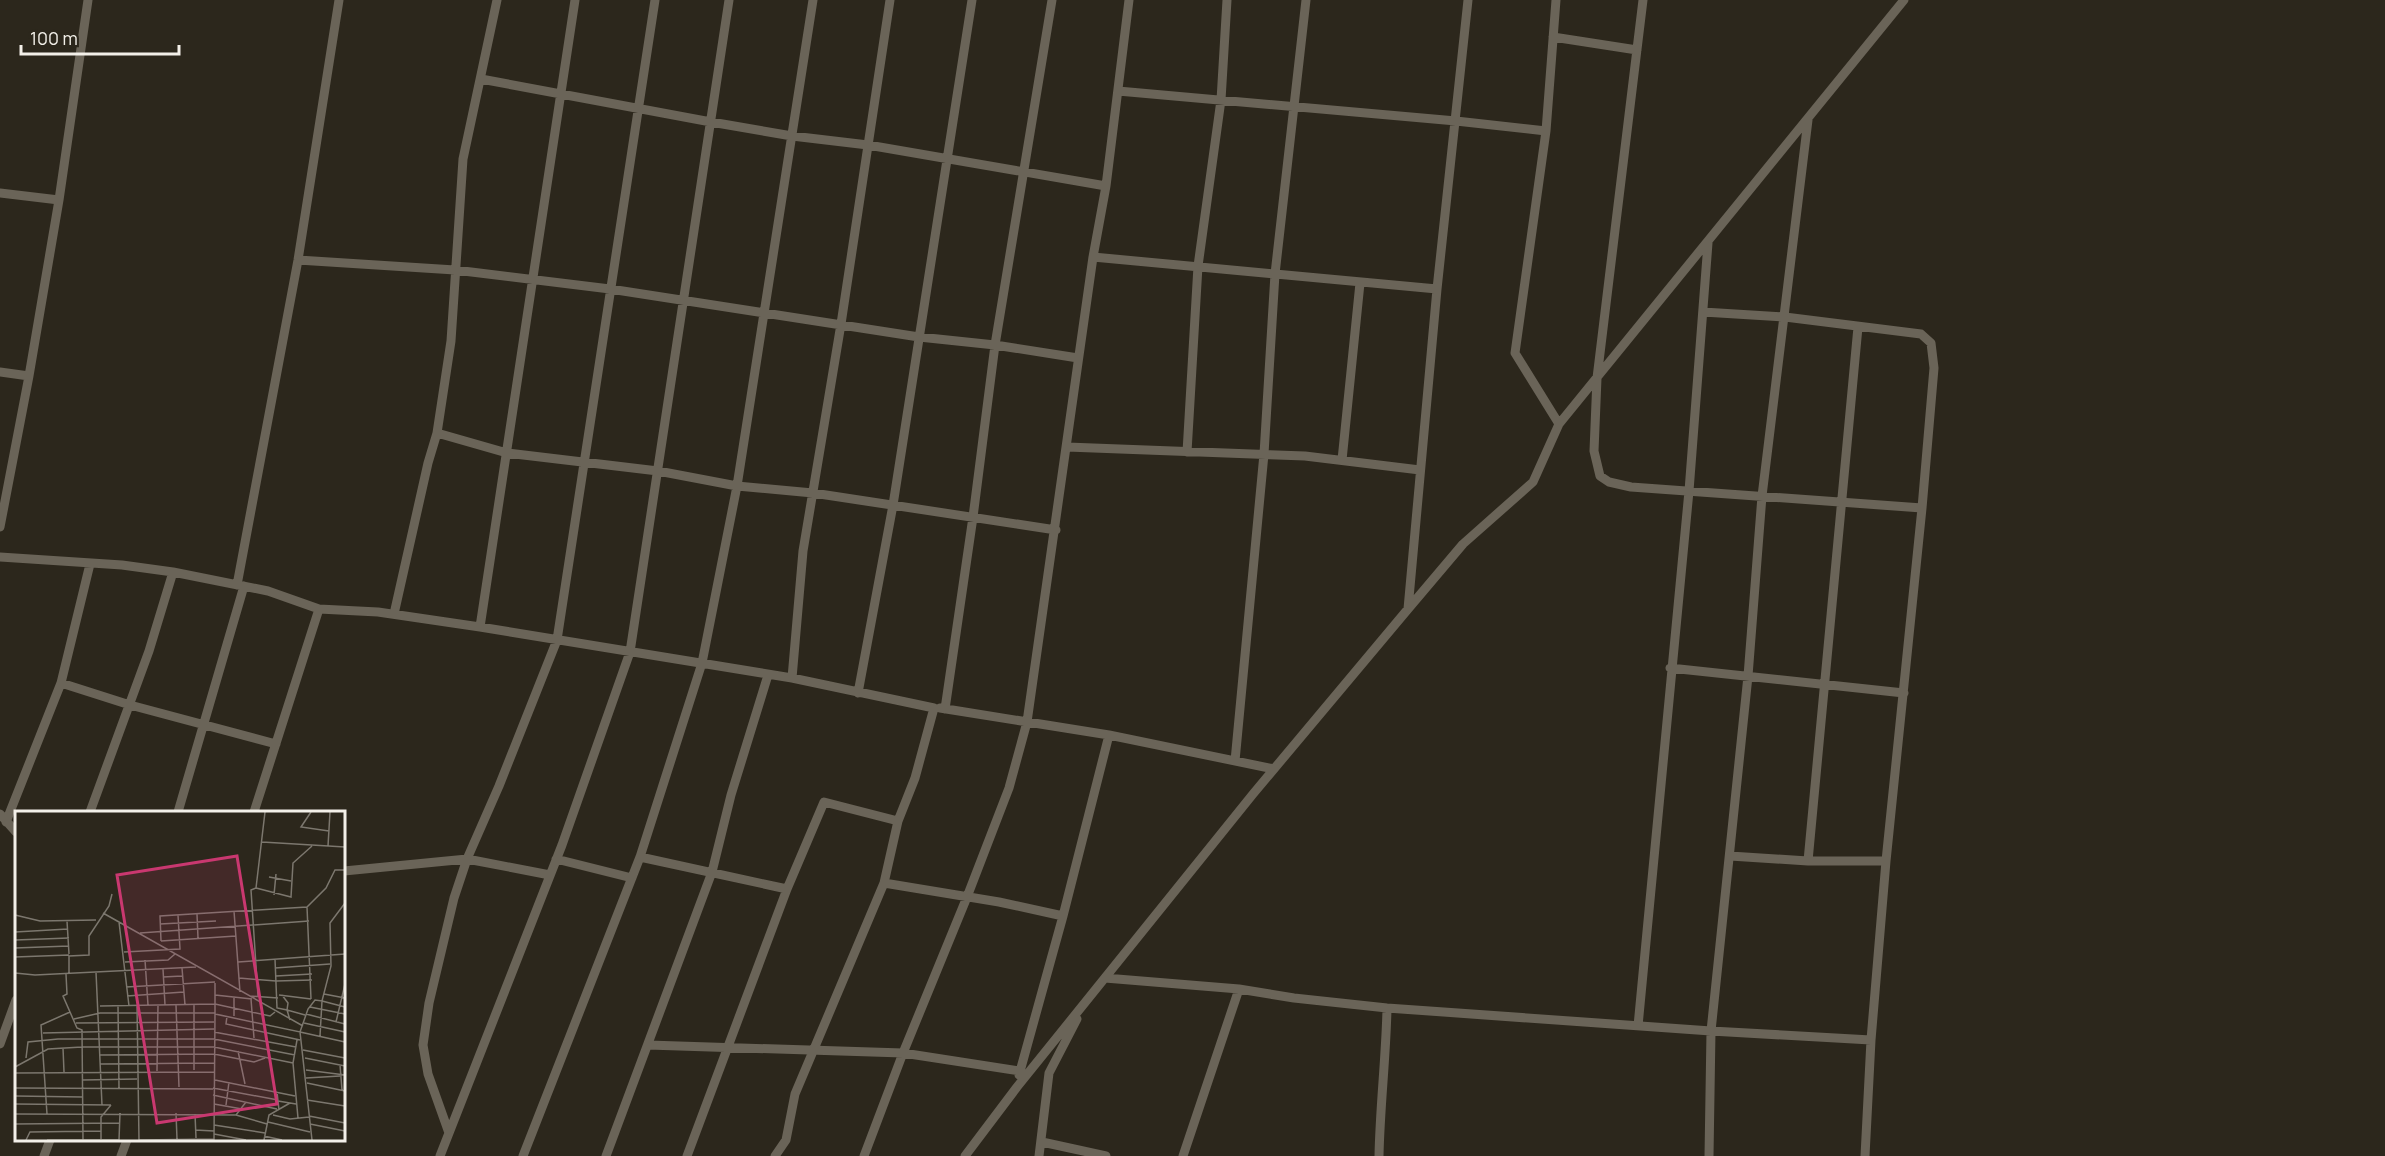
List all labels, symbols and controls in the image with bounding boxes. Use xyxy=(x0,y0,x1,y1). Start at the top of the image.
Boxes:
scale bar xyxy=(21,18,178,56)
text: 100 m xyxy=(30,26,78,50)
inset map xyxy=(15,811,345,1141)

